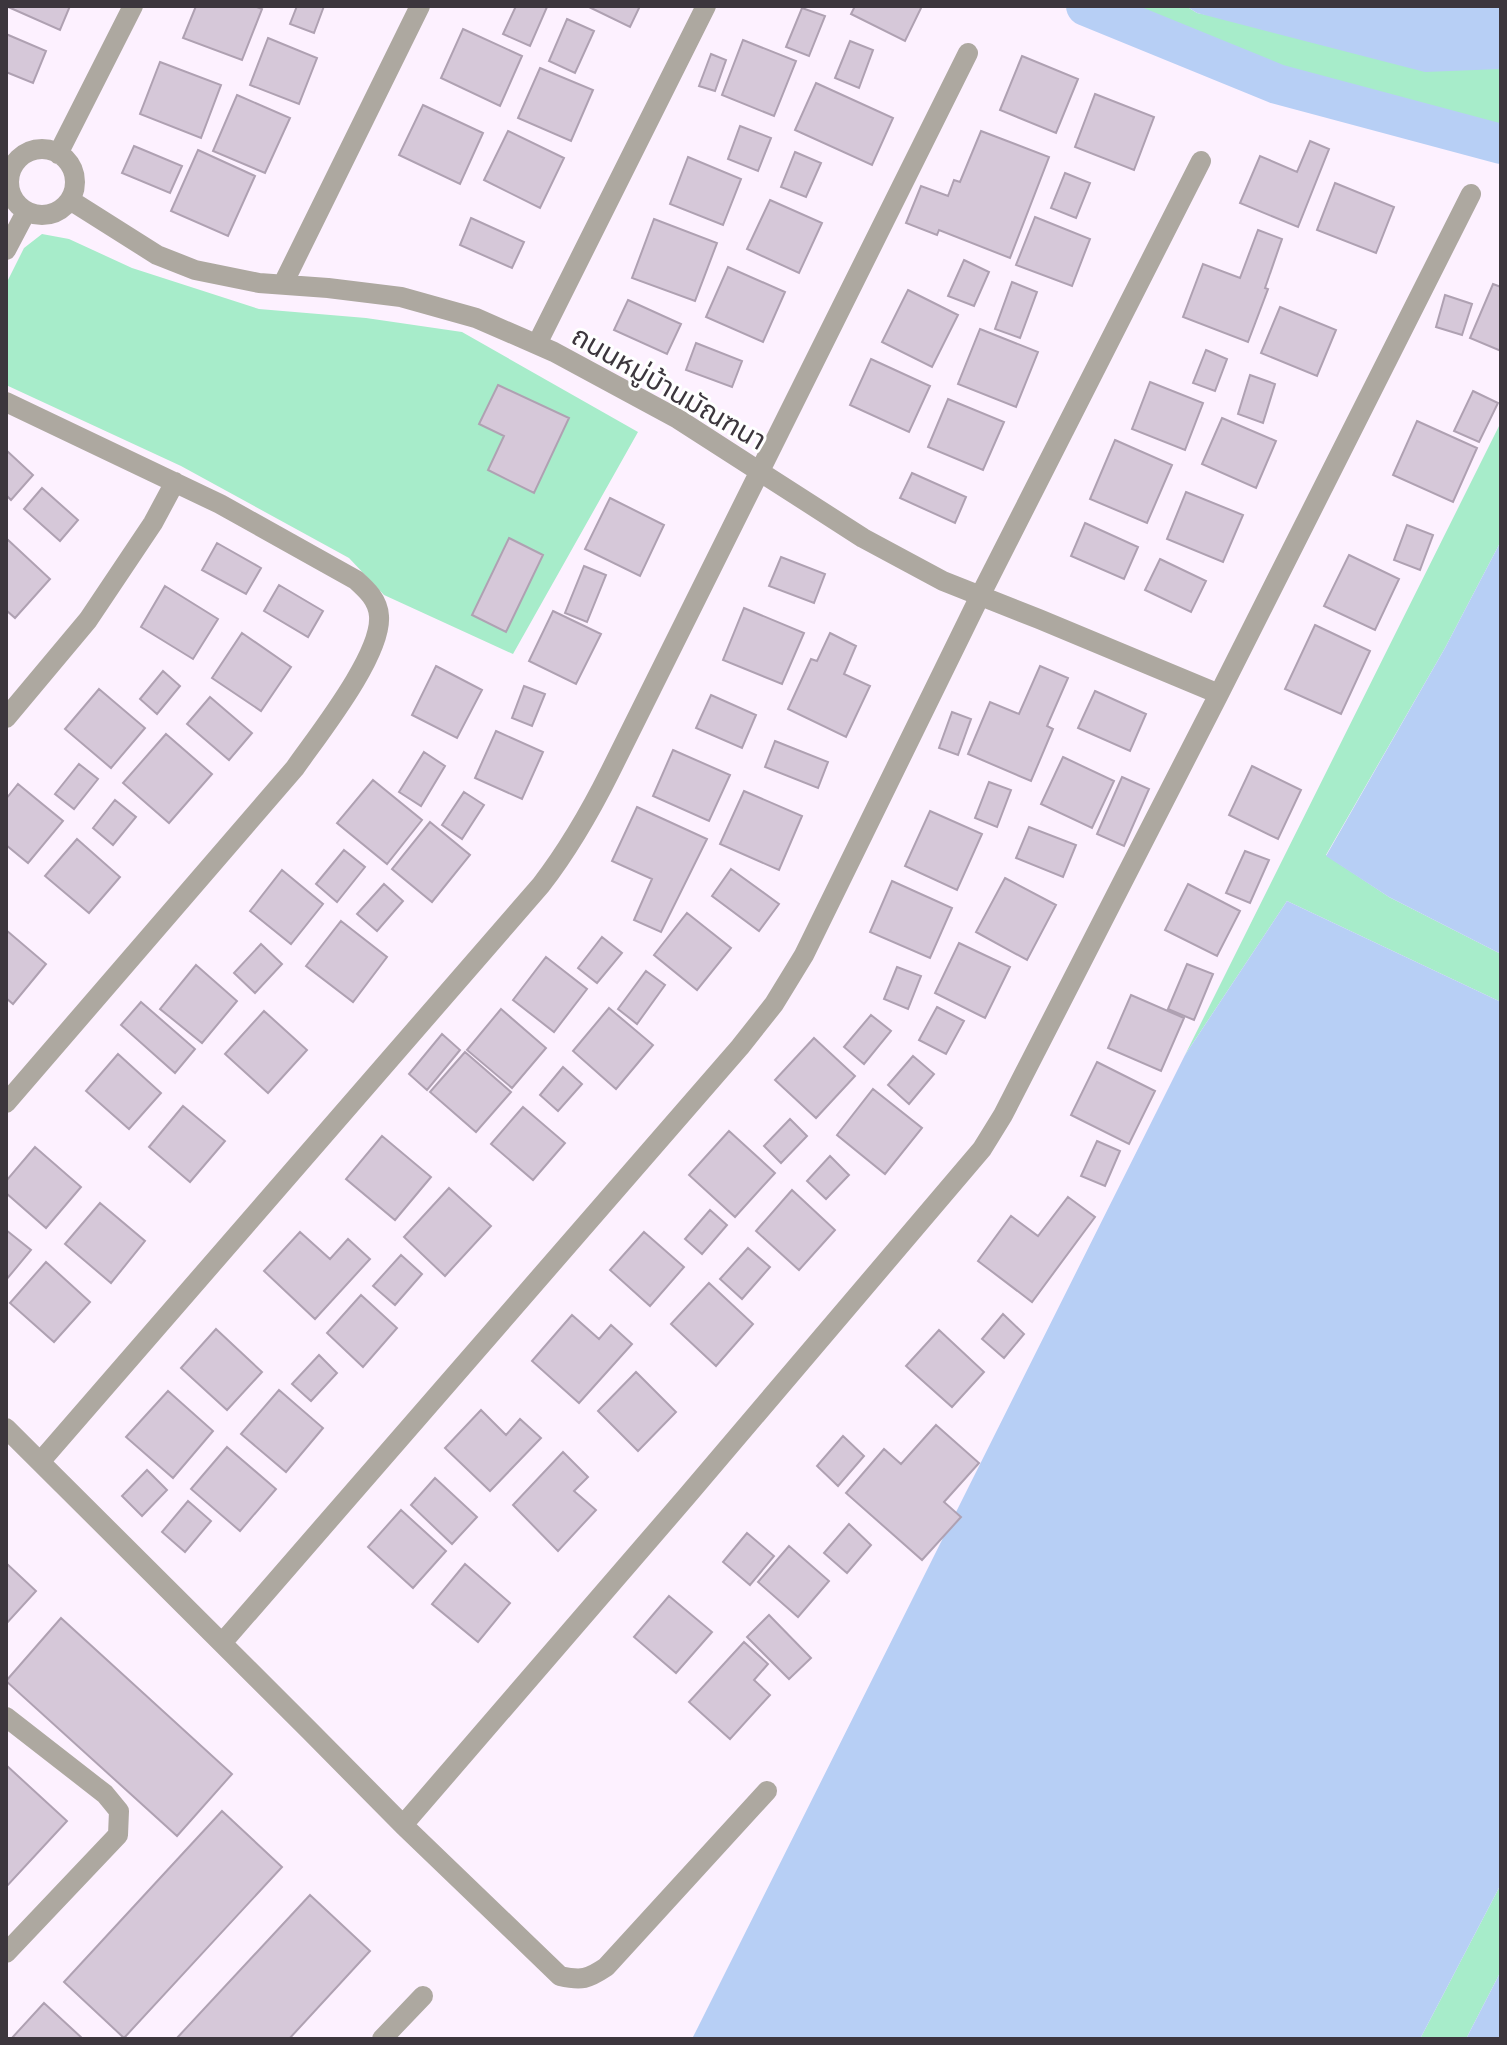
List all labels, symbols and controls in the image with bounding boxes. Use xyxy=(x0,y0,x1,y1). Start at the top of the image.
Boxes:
street label: ถนนหมู่บ้านมัณฑนา xyxy=(565,319,772,458)

